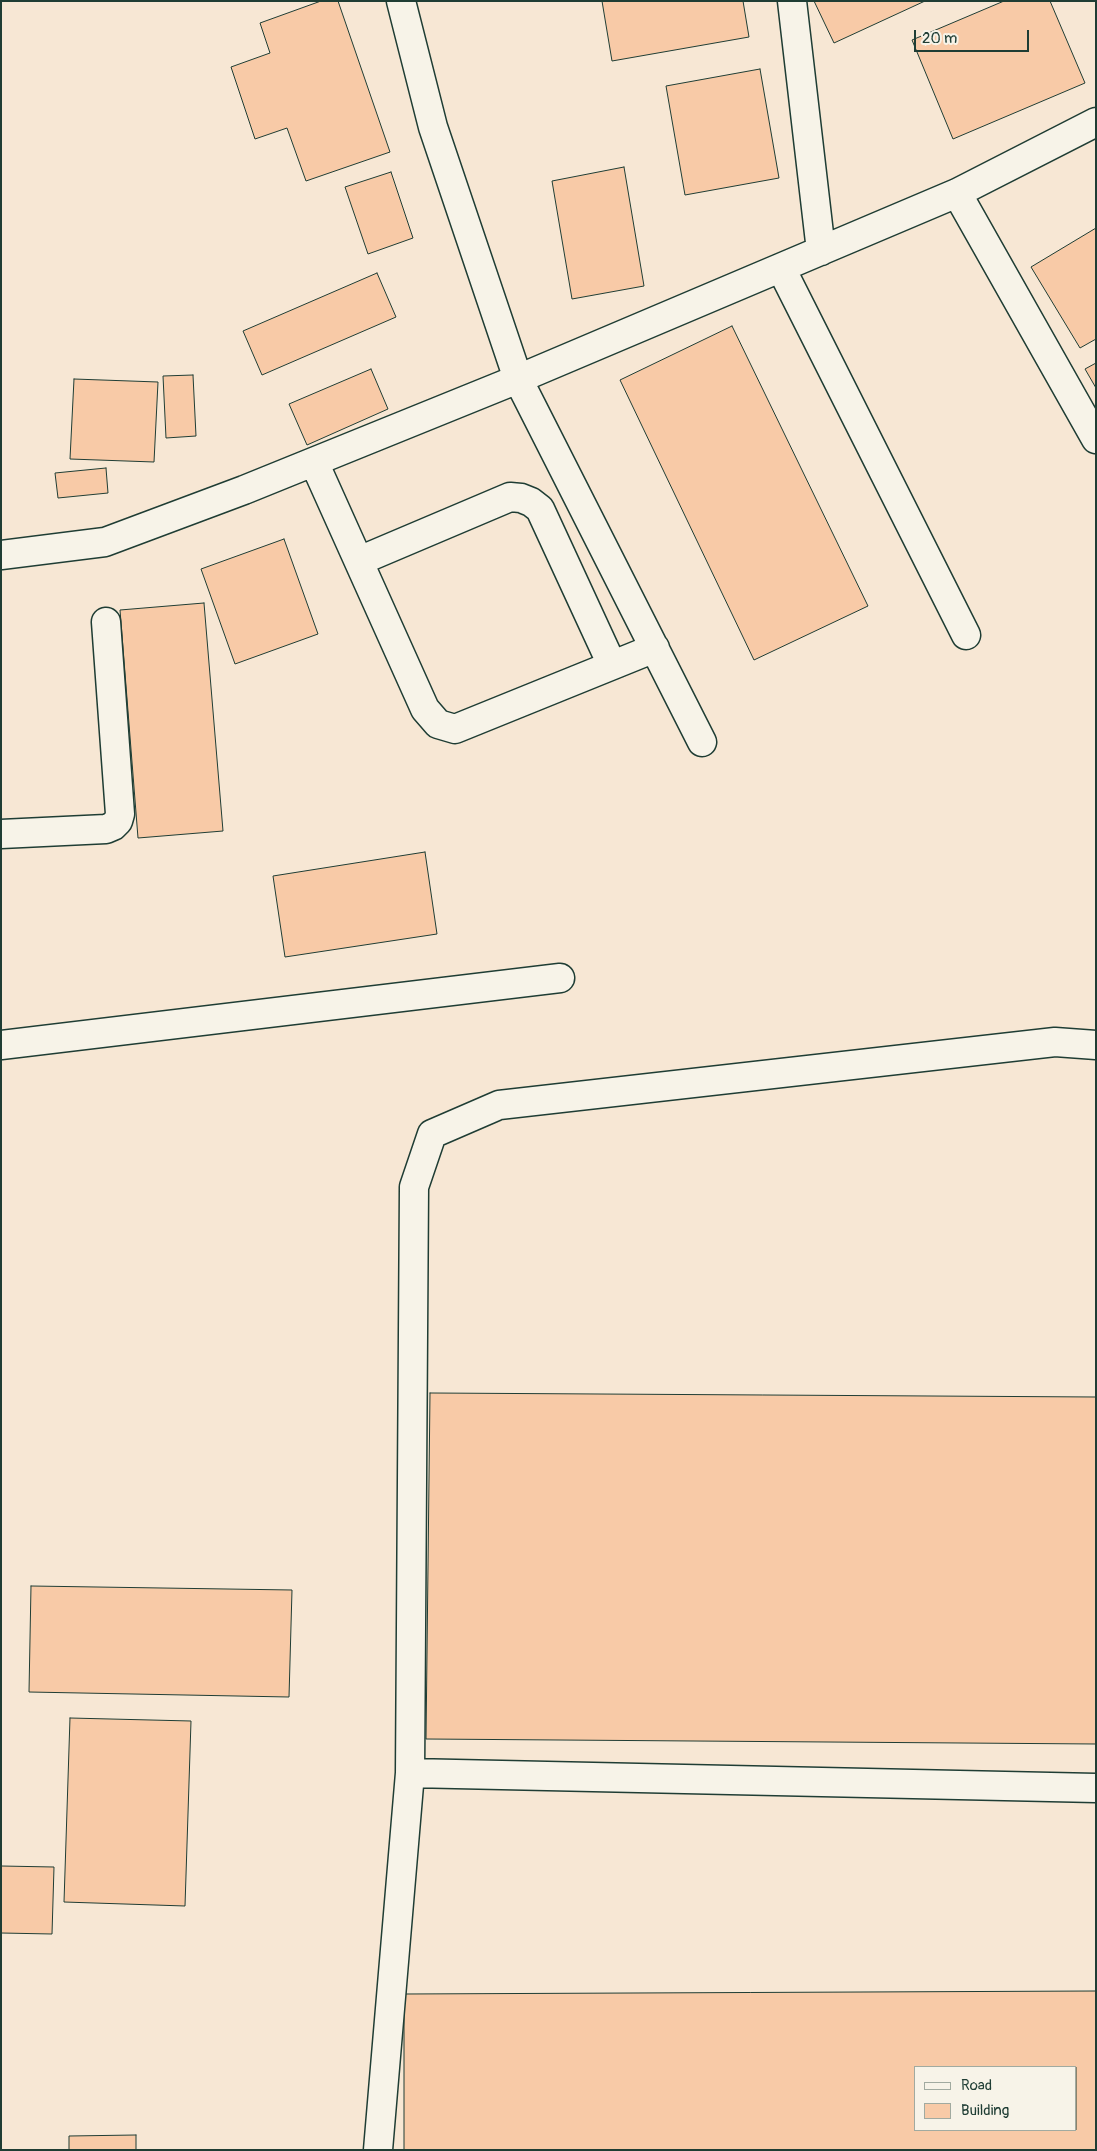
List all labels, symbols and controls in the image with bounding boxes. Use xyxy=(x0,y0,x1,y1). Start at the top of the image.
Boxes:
scale bar xyxy=(917,20,1032,52)
text: 20 m xyxy=(922,29,957,48)
legend xyxy=(914,2066,1077,2131)
text: Road xyxy=(961,2076,992,2095)
text: Building xyxy=(961,2101,1009,2120)

